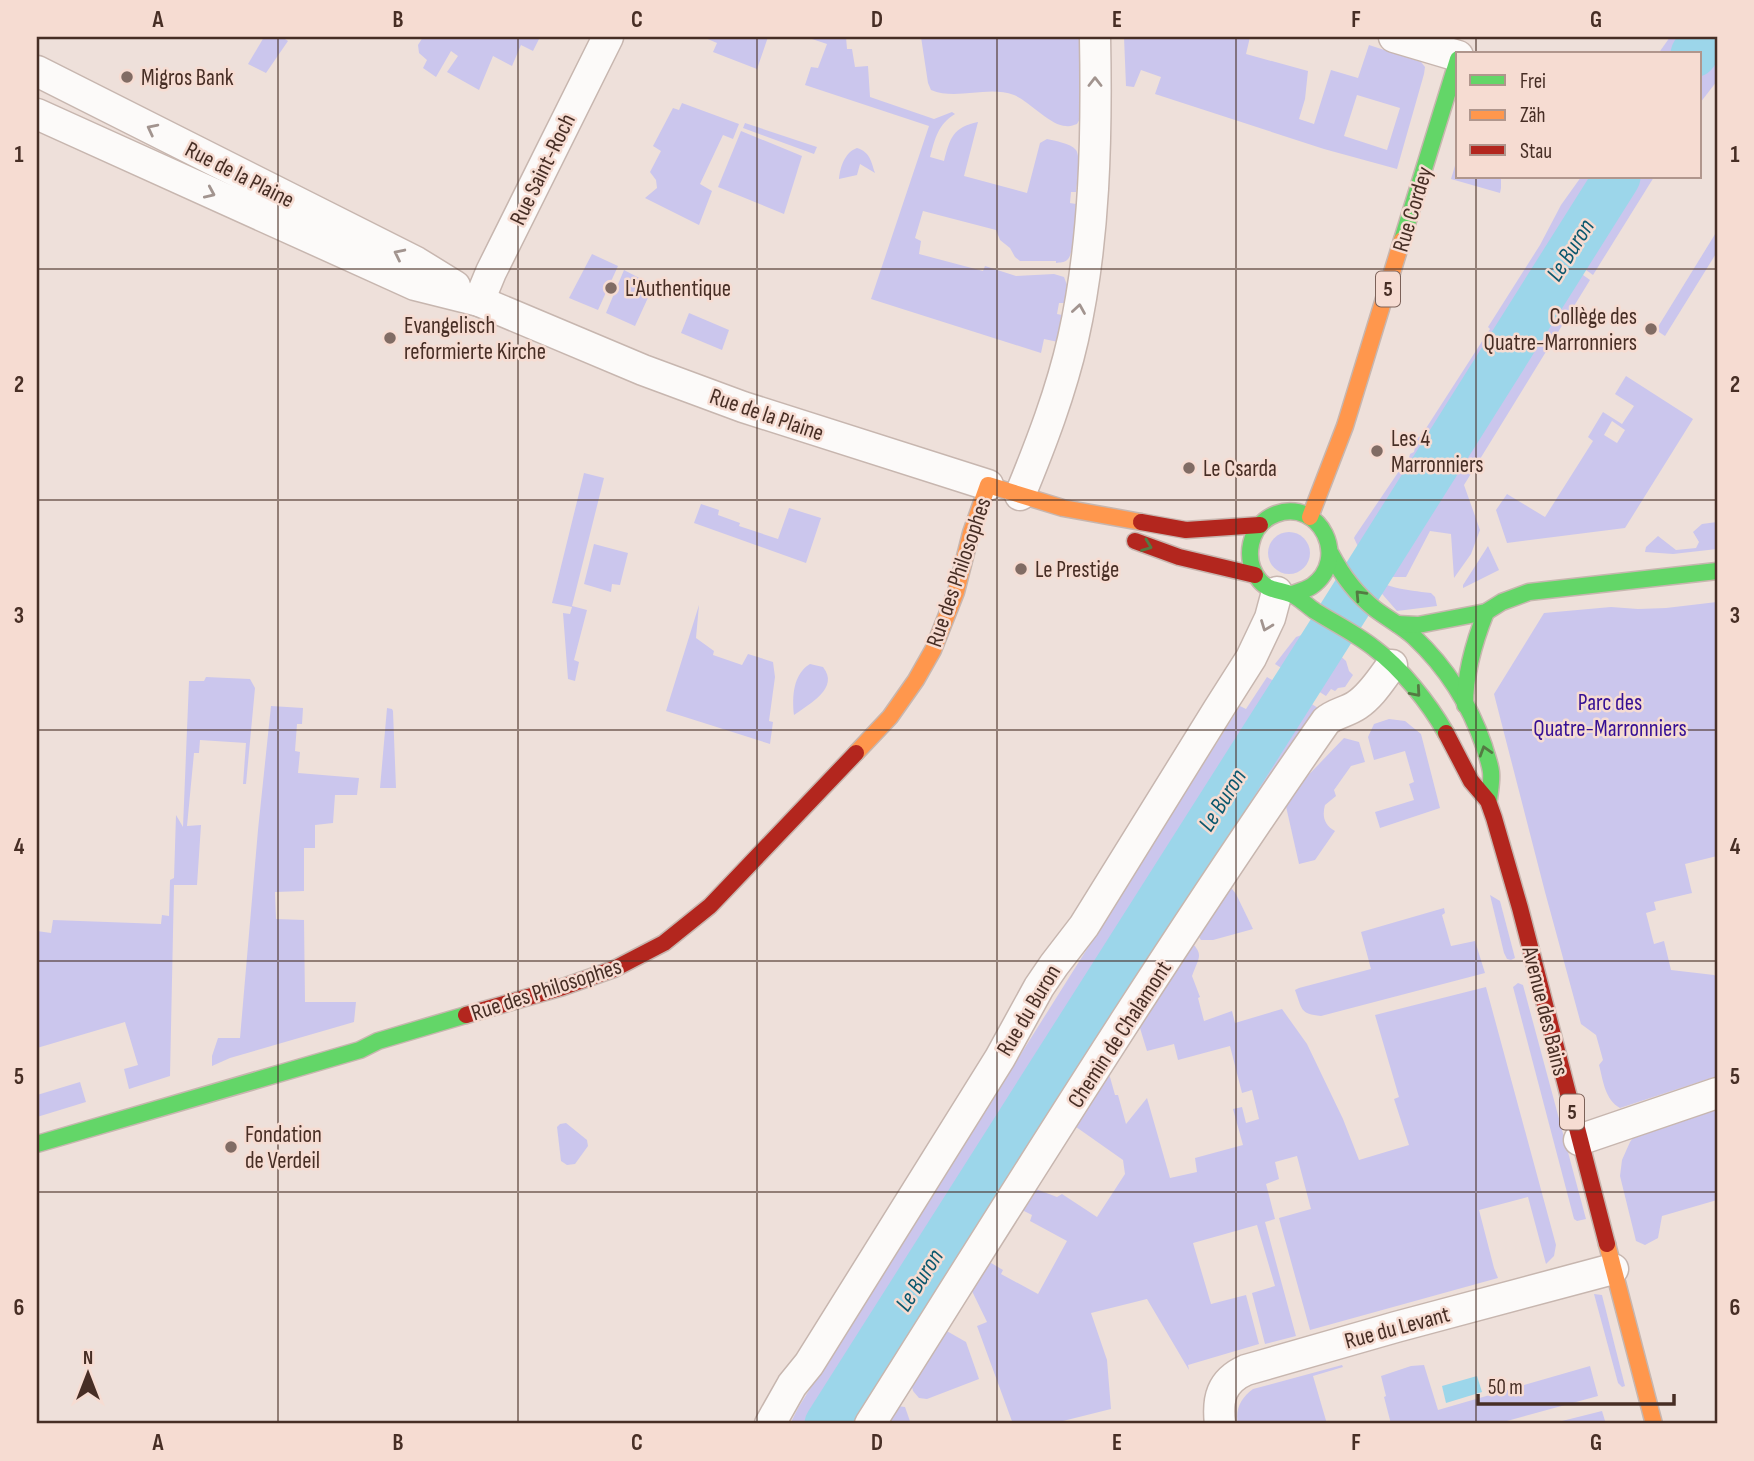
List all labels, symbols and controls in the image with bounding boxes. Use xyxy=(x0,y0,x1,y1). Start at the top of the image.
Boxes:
text: A xyxy=(152,6,165,34)
text: B xyxy=(393,6,404,34)
text: C xyxy=(631,6,643,34)
text: D xyxy=(871,6,883,34)
text: E xyxy=(1112,6,1122,34)
text: F xyxy=(1351,6,1361,34)
text: G xyxy=(1590,6,1602,34)
legend xyxy=(1456,52,1702,178)
place label: Migros Bank xyxy=(141,64,234,92)
marker: Migros Bank xyxy=(119,69,135,85)
text: Frei xyxy=(1520,69,1546,94)
one-way arrow xyxy=(1087,76,1103,87)
text: Zäh xyxy=(1520,103,1546,128)
street label: Rue Saint-Roch xyxy=(504,109,582,230)
one-way arrow xyxy=(147,124,159,138)
street label: Rue de la Plaine xyxy=(180,135,299,214)
text: Stau xyxy=(1520,139,1552,164)
text: 1 xyxy=(14,141,24,169)
text: 1 xyxy=(1730,141,1740,169)
street label: Rue Cordey xyxy=(1387,163,1439,255)
one-way arrow xyxy=(203,184,216,198)
water label: Le Buron xyxy=(1540,214,1601,287)
one-way arrow xyxy=(394,248,406,262)
road number: 5 xyxy=(1376,272,1400,306)
place label: L'Authentique xyxy=(625,275,731,303)
marker: L'Authentique xyxy=(603,280,619,296)
one-way arrow xyxy=(1071,303,1086,315)
place label: Collège des Quatre-Marronniers xyxy=(1484,303,1637,357)
place label: Evangelisch reformierte Kirche xyxy=(404,312,546,366)
marker: Collège des Quatre-Marronniers xyxy=(1643,321,1659,337)
marker: Evangelisch reformierte Kirche xyxy=(382,330,398,346)
text: 2 xyxy=(14,371,24,399)
text: 2 xyxy=(1730,371,1740,399)
street label: Rue de la Plaine xyxy=(706,382,827,447)
place label: Les 4 Marronniers xyxy=(1391,425,1484,479)
marker: Les 4 Marronniers xyxy=(1369,443,1385,459)
place label: Le Csarda xyxy=(1203,455,1277,483)
marker: Le Csarda xyxy=(1181,460,1197,476)
street label: Rue des Philosophes xyxy=(920,494,998,651)
one-way arrow xyxy=(1141,538,1153,552)
place label: Le Prestige xyxy=(1035,556,1119,584)
marker: Le Prestige xyxy=(1013,561,1029,577)
one-way arrow xyxy=(1356,590,1368,603)
text: 3 xyxy=(14,602,24,630)
text: 3 xyxy=(1730,602,1740,630)
one-way arrow xyxy=(1261,619,1275,631)
one-way arrow xyxy=(1408,683,1420,696)
park label: Parc des Quatre-Marronniers xyxy=(1533,689,1687,743)
one-way arrow xyxy=(1479,746,1494,758)
water label: Le Buron xyxy=(1192,764,1253,837)
text: 4 xyxy=(14,833,25,861)
text: 4 xyxy=(1730,833,1741,861)
street label: Avenue des Bains xyxy=(1515,943,1575,1079)
street label: Rue des Philosophes xyxy=(468,952,625,1027)
street label: Chemin de Chalamont xyxy=(1062,956,1178,1113)
street label: Rue du Buron xyxy=(991,960,1067,1061)
text: 5 xyxy=(14,1063,24,1091)
text: 5 xyxy=(1730,1063,1740,1091)
road number: 5 xyxy=(1560,1094,1584,1130)
place label: Fondation de Verdeil xyxy=(245,1121,322,1175)
marker: Fondation de Verdeil xyxy=(223,1139,239,1155)
water label: Le Buron xyxy=(889,1244,950,1317)
text: 6 xyxy=(14,1294,24,1322)
text: 6 xyxy=(1730,1294,1740,1322)
street label: Rue du Levant xyxy=(1342,1300,1453,1355)
north arrow xyxy=(52,1338,122,1408)
text: N xyxy=(83,1347,93,1370)
scale bar xyxy=(1478,1363,1674,1407)
text: 50 m xyxy=(1488,1375,1523,1400)
text: A xyxy=(152,1429,165,1457)
text: B xyxy=(393,1429,404,1457)
text: C xyxy=(631,1429,643,1457)
text: D xyxy=(871,1429,883,1457)
text: E xyxy=(1112,1429,1122,1457)
text: F xyxy=(1351,1429,1361,1457)
text: G xyxy=(1590,1429,1602,1457)

